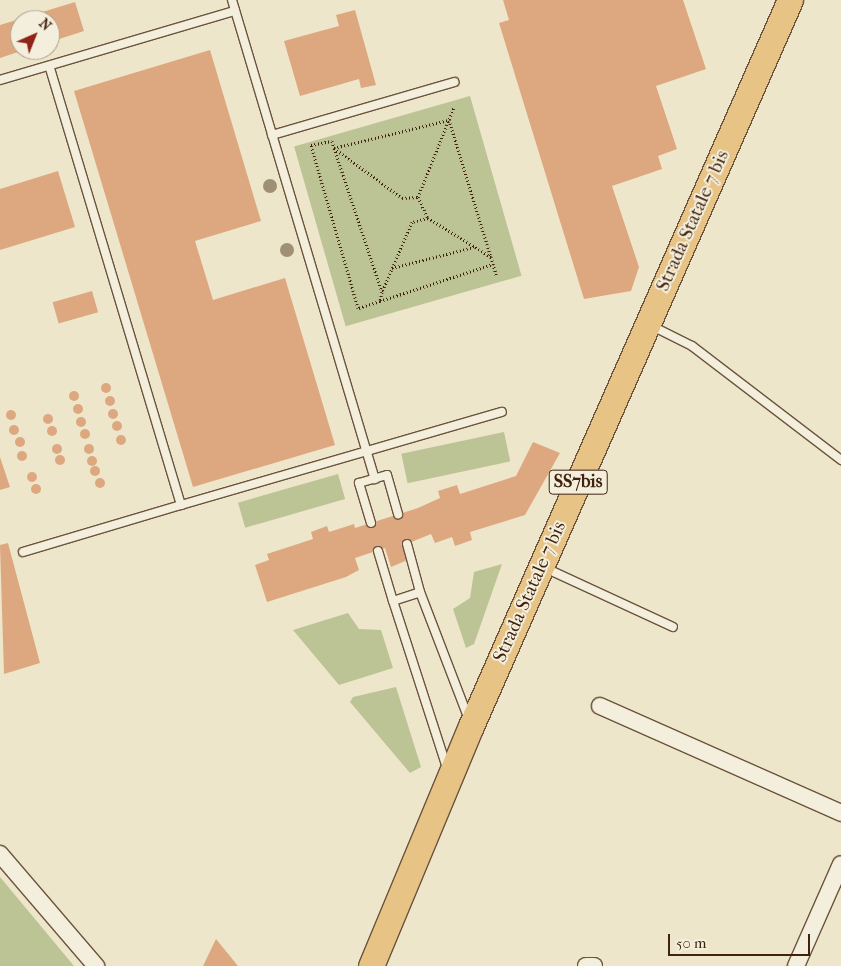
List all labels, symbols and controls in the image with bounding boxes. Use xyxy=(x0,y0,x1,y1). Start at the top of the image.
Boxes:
north arrow xyxy=(10,10,60,60)
text: N xyxy=(35,15,55,34)
street label: Strada Statale 7 bis xyxy=(652,147,734,295)
road number: SS7bis xyxy=(548,467,608,498)
street label: Strada Statale 7 bis xyxy=(489,518,571,666)
scale bar xyxy=(671,924,814,956)
text: 50 m xyxy=(676,934,706,952)

